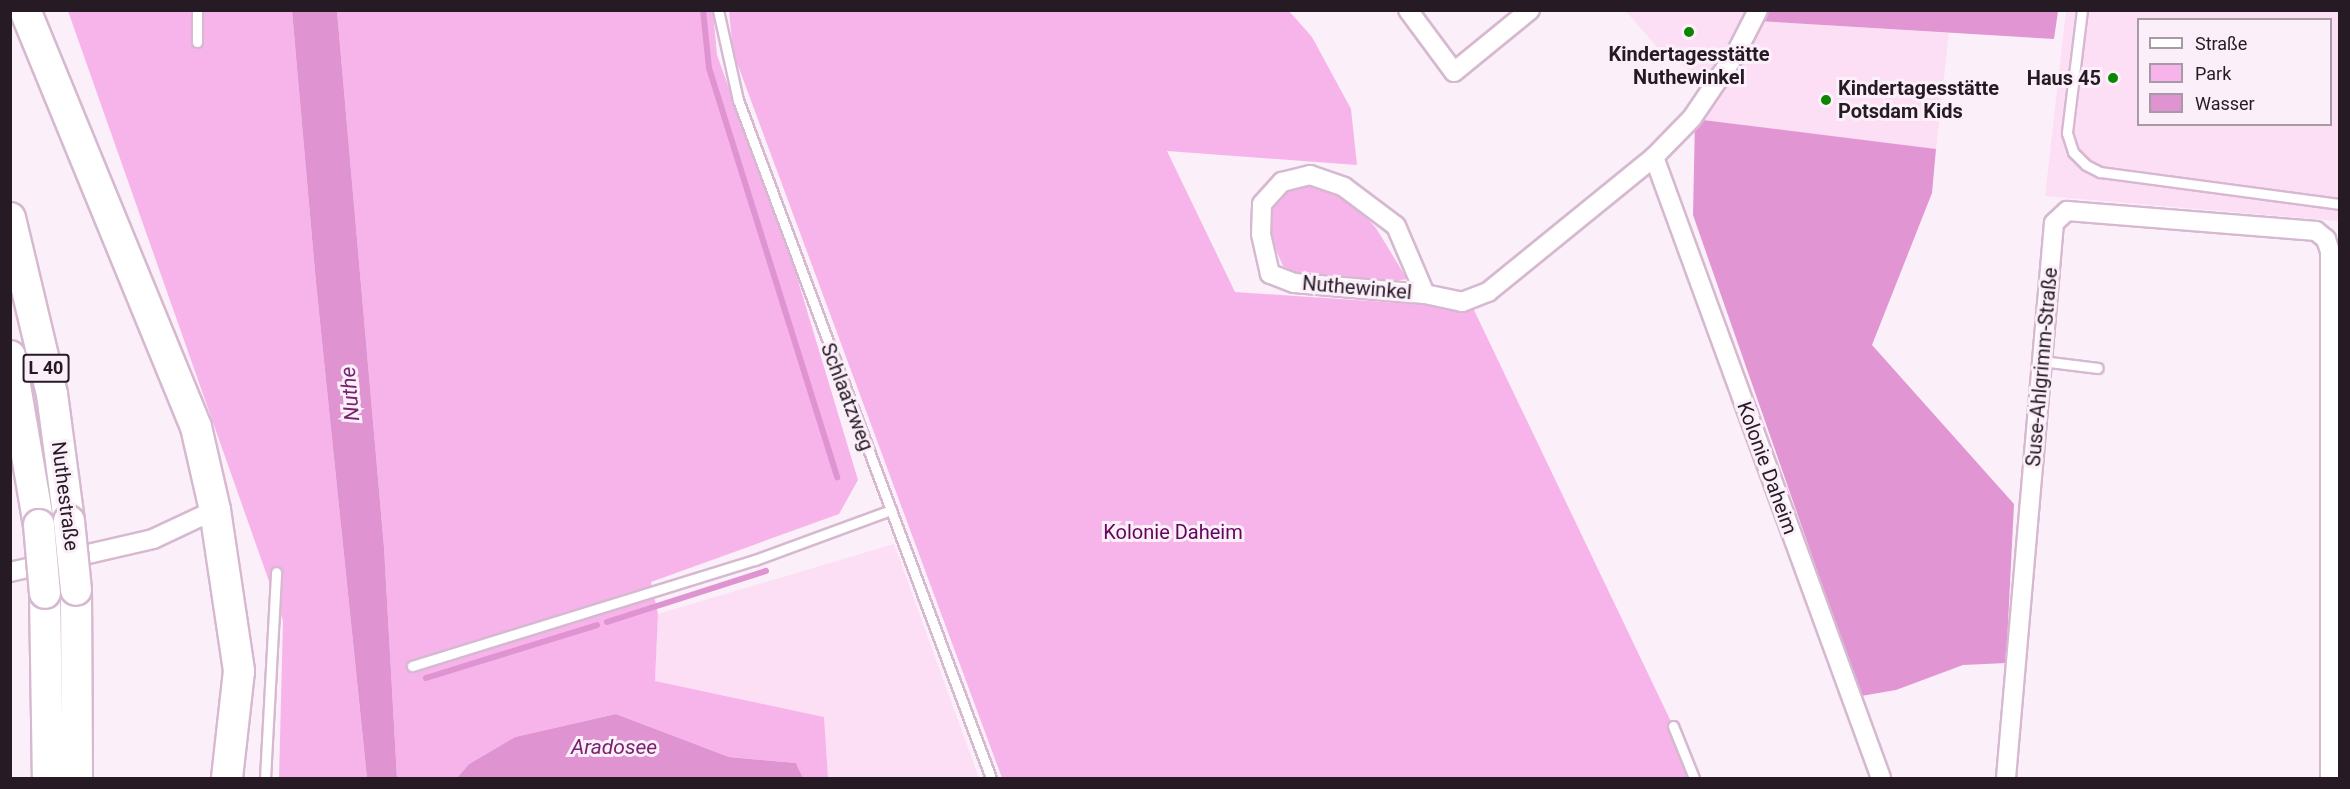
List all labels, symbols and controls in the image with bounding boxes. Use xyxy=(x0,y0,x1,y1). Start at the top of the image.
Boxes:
legend xyxy=(2137,18,2332,126)
marker: Kindertagesstätte Nuthewinkel xyxy=(1682,25,1696,39)
text: Straße xyxy=(2195,33,2247,54)
place label: Kindertagesstätte Nuthewinkel xyxy=(1608,42,1770,89)
text: Park xyxy=(2195,63,2231,84)
place label: Haus 45 xyxy=(2027,66,2101,90)
marker: Haus 45 xyxy=(2106,71,2120,85)
place label: Kindertagesstätte Potsdam Kids xyxy=(1838,77,1999,124)
marker: Kindertagesstätte Potsdam Kids xyxy=(1819,93,1833,107)
text: Wasser xyxy=(2195,93,2255,114)
street label: Suse-Ahlgrimm-Straße xyxy=(2021,266,2063,468)
street label: Nuthewinkel xyxy=(1301,271,1413,305)
street label: Schlaatzweg xyxy=(815,340,879,454)
road number: L 40 xyxy=(22,353,70,383)
water label: Nuthe xyxy=(335,366,365,422)
street label: Kolonie Daheim xyxy=(1732,398,1802,538)
street label: Nuthestraße xyxy=(46,440,84,552)
park label: Kolonie Daheim xyxy=(1103,520,1243,544)
water label: Aradosee xyxy=(571,734,657,760)

